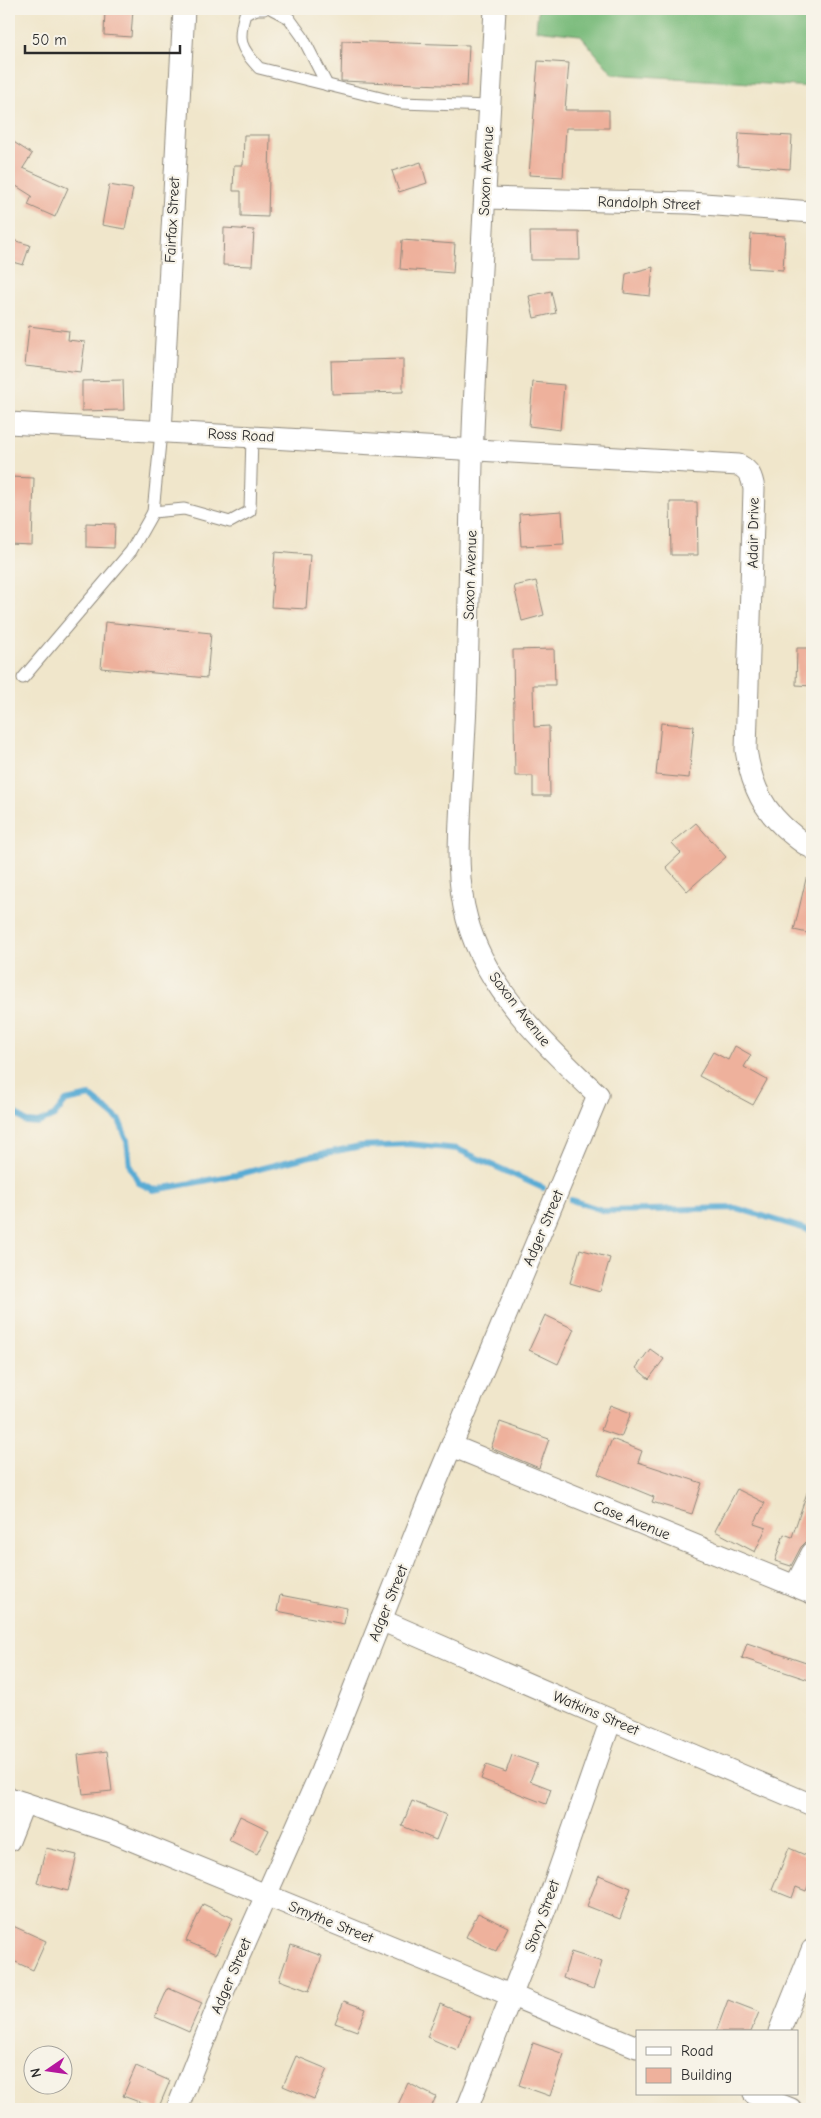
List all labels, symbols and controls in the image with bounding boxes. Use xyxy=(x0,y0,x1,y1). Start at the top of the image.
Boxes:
scale bar xyxy=(25,22,180,54)
text: 50 m xyxy=(32,31,67,49)
street label: Saxon Avenue xyxy=(475,125,497,216)
street label: Fairfax Street xyxy=(161,176,183,264)
street label: Randolph Street xyxy=(597,192,701,214)
street label: Ross Road xyxy=(207,424,275,446)
street label: Adair Drive xyxy=(743,497,763,569)
street label: Saxon Avenue xyxy=(459,529,481,620)
street label: Saxon Avenue xyxy=(485,968,555,1050)
street label: Adger Street xyxy=(519,1187,567,1269)
street label: Case Avenue xyxy=(591,1496,674,1544)
street label: Adger Street xyxy=(365,1562,412,1644)
street label: Watkins Street xyxy=(550,1687,642,1739)
street label: Story Street xyxy=(521,1877,564,1954)
street label: Smythe Street xyxy=(286,1897,377,1947)
street label: Adger Street xyxy=(207,1935,255,2017)
legend xyxy=(636,2030,798,2096)
text: Road xyxy=(681,2042,713,2060)
north arrow xyxy=(22,2046,72,2096)
text: N xyxy=(27,2066,45,2079)
text: Building xyxy=(681,2066,732,2084)

